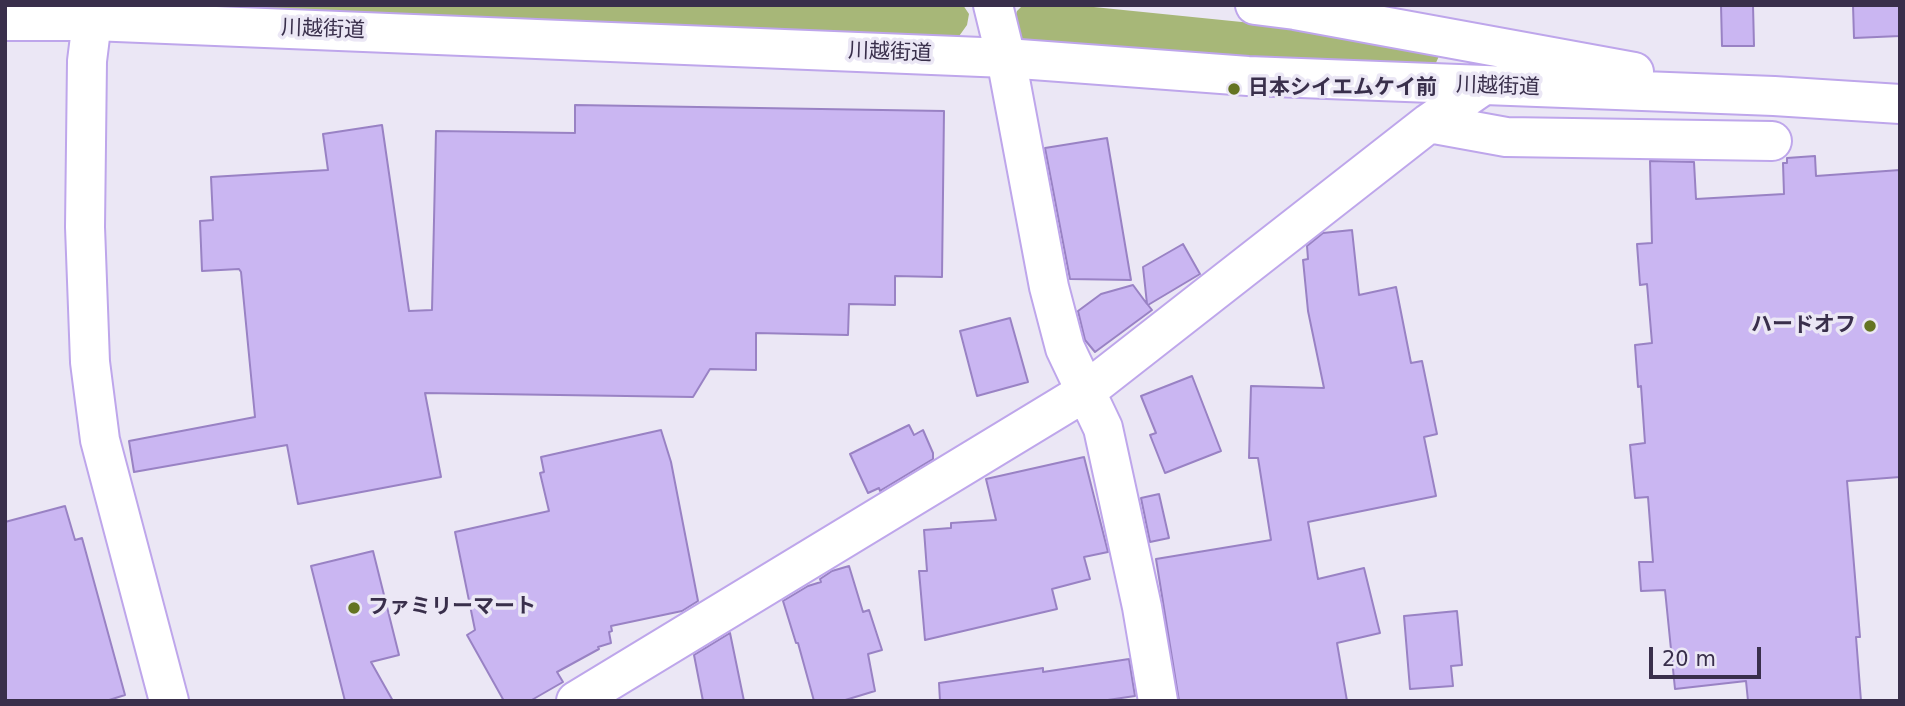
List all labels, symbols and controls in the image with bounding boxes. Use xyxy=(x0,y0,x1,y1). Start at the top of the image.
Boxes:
street label: 川越街道 xyxy=(281,16,365,44)
street label: 川越街道 xyxy=(848,39,932,67)
street label: 川越街道 xyxy=(1456,73,1540,101)
place label: 日本シイエムケイ前 xyxy=(1248,76,1437,102)
marker: 日本シイエムケイ前 xyxy=(1226,81,1242,97)
place label: ハードオフ xyxy=(1751,313,1856,339)
marker: ハードオフ xyxy=(1862,318,1878,334)
place label: ファミリーマート xyxy=(368,595,536,621)
marker: ファミリーマート xyxy=(346,600,362,616)
scale bar xyxy=(1653,632,1765,676)
text: 20 m xyxy=(1662,647,1716,671)

